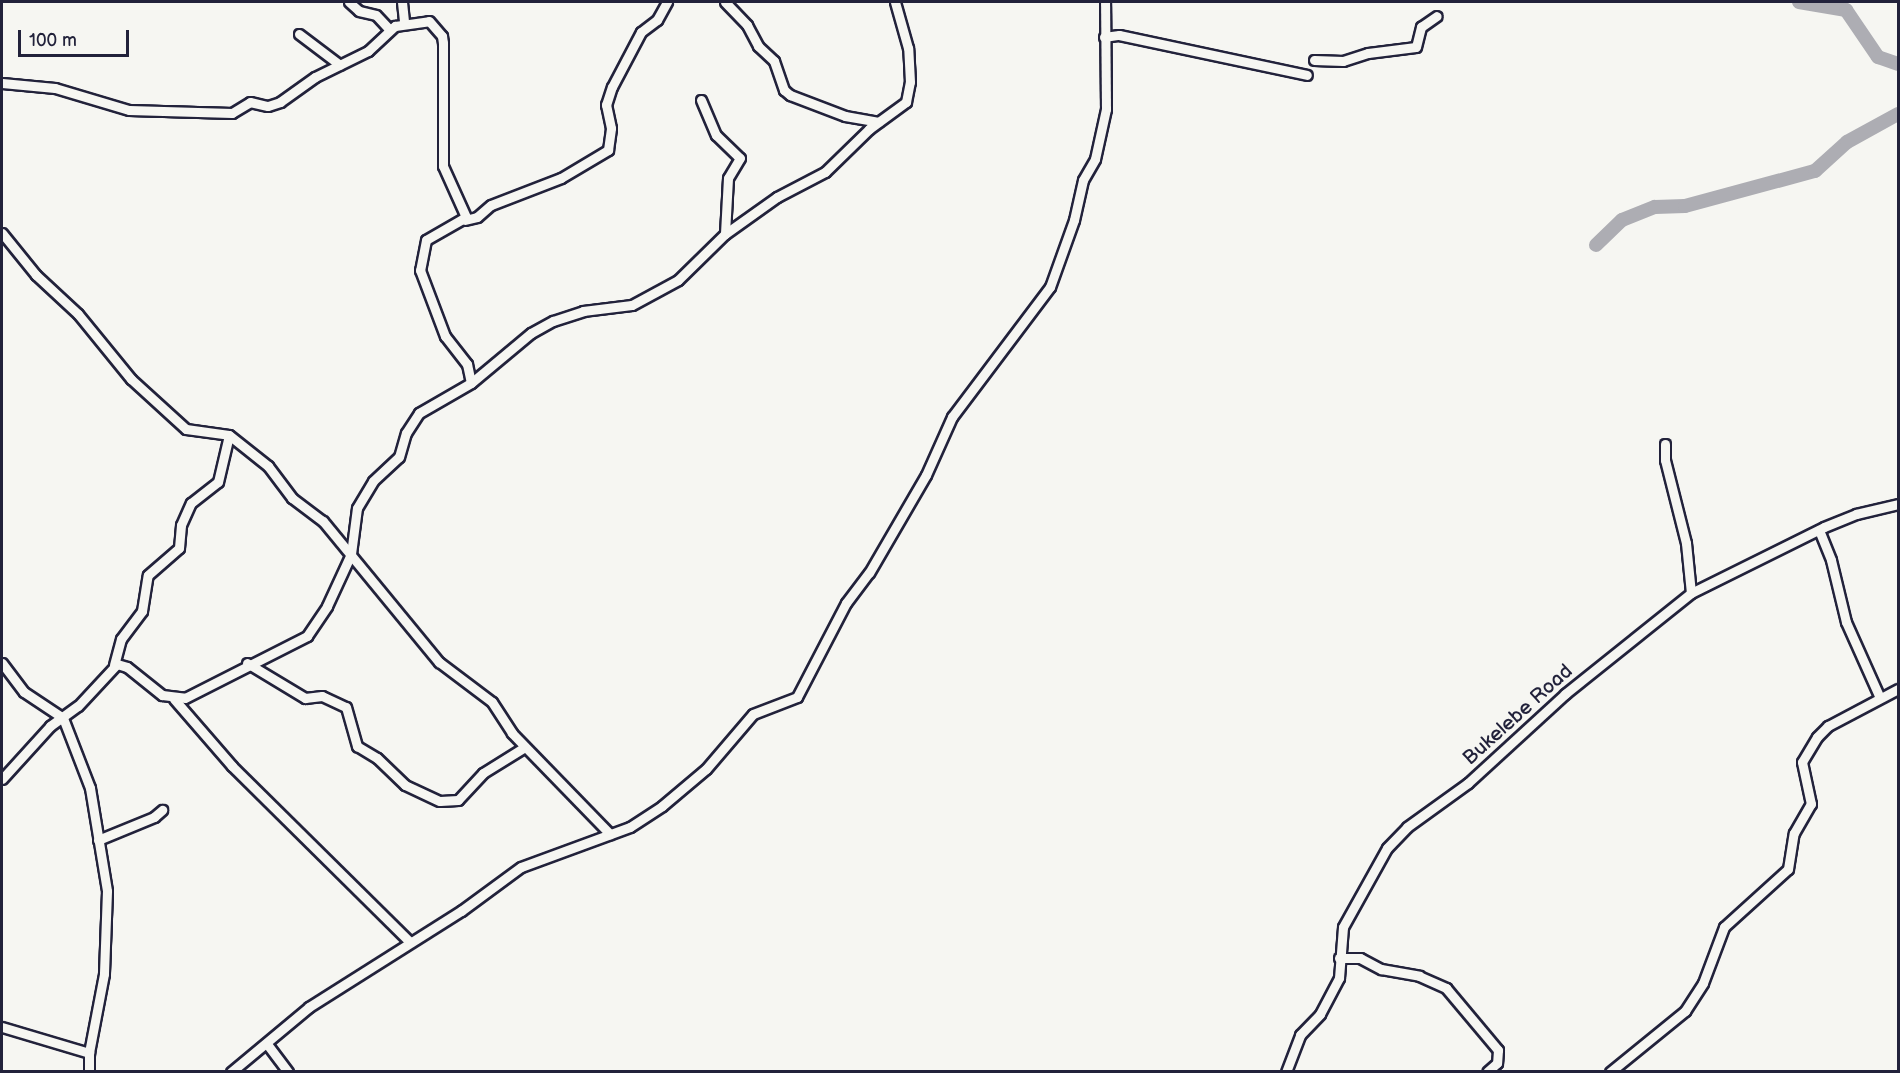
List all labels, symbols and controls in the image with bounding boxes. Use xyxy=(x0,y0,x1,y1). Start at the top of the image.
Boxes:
scale bar xyxy=(21,18,132,56)
text: 100 m xyxy=(29,30,77,51)
street label: Bukelebe Road xyxy=(1458,660,1578,770)

